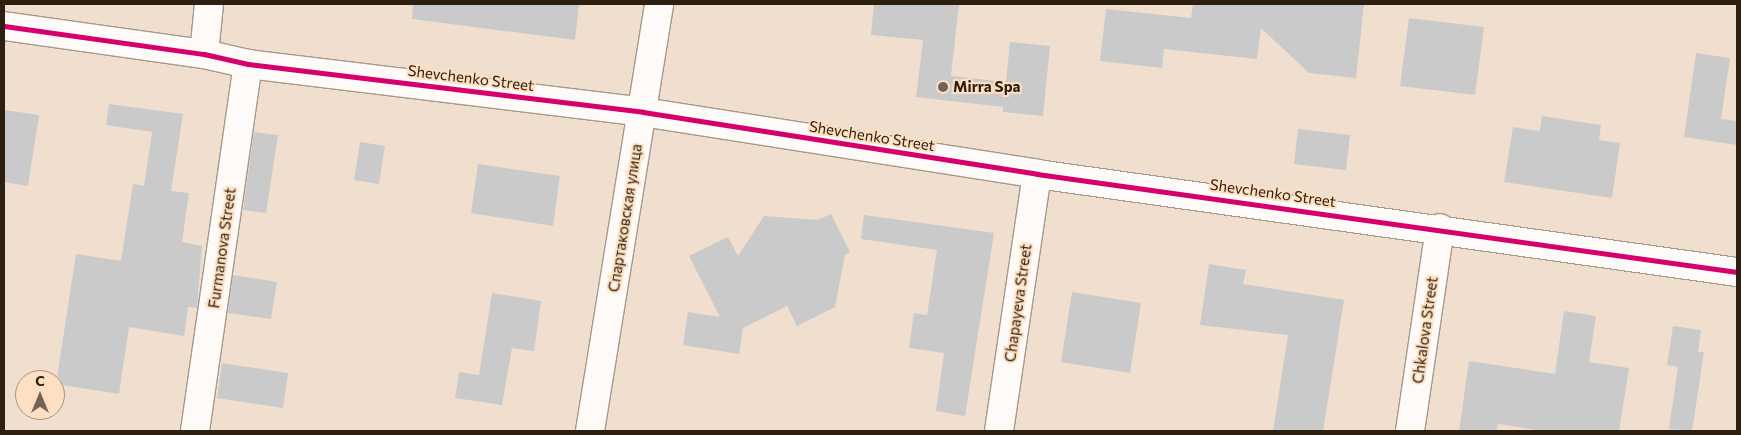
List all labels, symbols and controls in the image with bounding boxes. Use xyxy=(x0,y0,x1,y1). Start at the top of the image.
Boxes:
street label: Shevchenko Street xyxy=(407,61,535,95)
place label: Mirra Spa xyxy=(953,78,1020,96)
marker: Mirra Spa xyxy=(937,81,949,93)
street label: Shevchenko Street xyxy=(808,117,936,155)
street label: Спартаковская улица xyxy=(604,143,646,293)
street label: Shevchenko Street xyxy=(1209,175,1337,211)
street label: Furmanova Street xyxy=(205,187,239,309)
street label: Chapayeva Street xyxy=(1001,243,1035,363)
street label: Chkalova Street xyxy=(1409,275,1441,385)
north arrow xyxy=(15,370,65,420)
text: С xyxy=(35,372,45,389)

